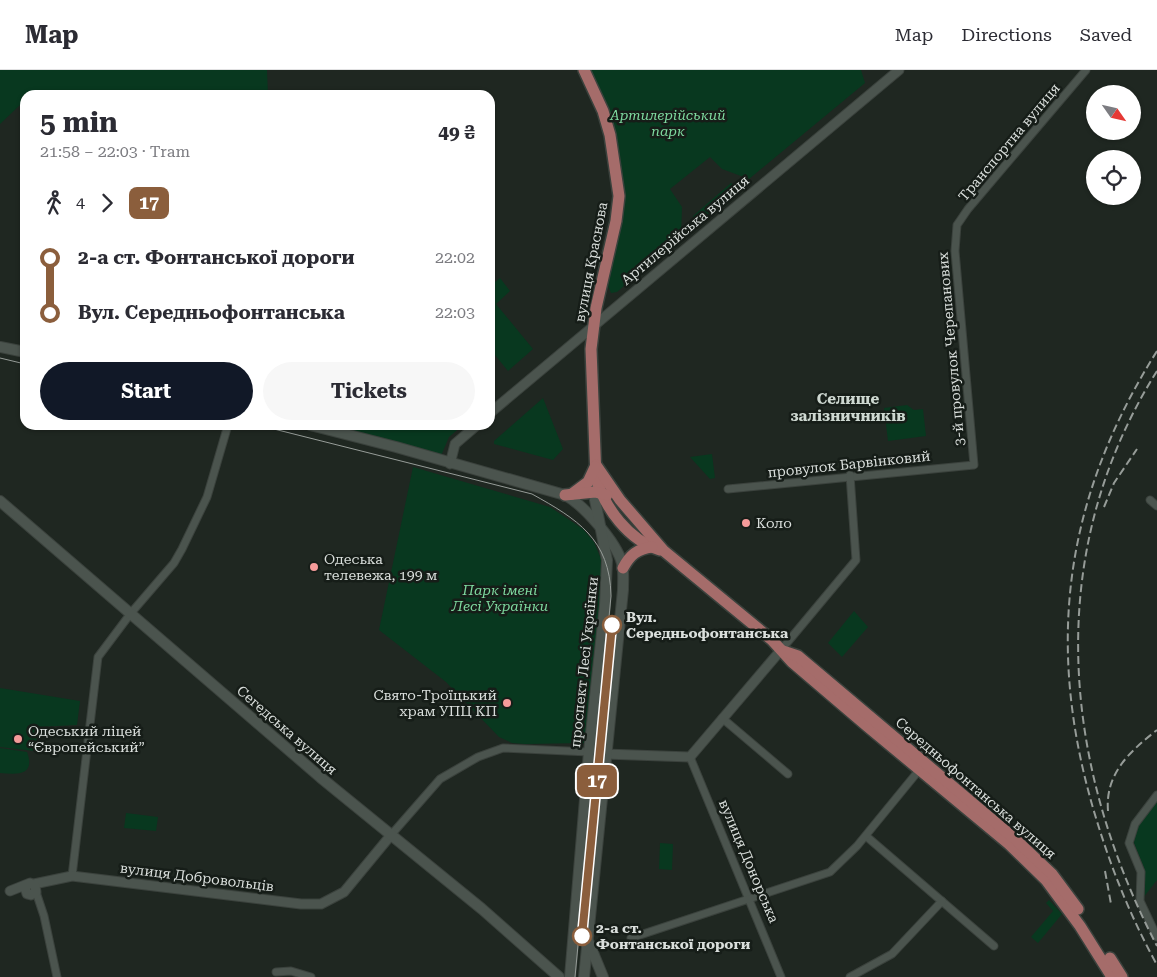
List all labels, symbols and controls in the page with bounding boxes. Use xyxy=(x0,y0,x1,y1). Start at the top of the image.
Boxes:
text: Map xyxy=(25,21,79,49)
text: Map xyxy=(895,24,933,45)
text: Directions xyxy=(961,24,1052,45)
text: Saved xyxy=(1080,24,1132,45)
street label: Транспортна вулиця xyxy=(955,80,1063,204)
north arrow xyxy=(1086,85,1141,140)
map controls xyxy=(1086,85,1141,205)
text: 5 min xyxy=(40,106,118,139)
park label: Артилерійський парк xyxy=(609,107,726,139)
text: 49 ₴ xyxy=(438,121,475,144)
text: 21:58 – 22:03 · Tram xyxy=(40,142,190,161)
button: locate xyxy=(1086,150,1141,205)
street label: Артилерійська вулиця xyxy=(618,172,752,288)
icon: walk xyxy=(40,189,68,217)
icon: forward xyxy=(93,189,121,217)
text: 17 xyxy=(139,192,159,213)
text: 4 xyxy=(76,193,85,212)
street label: вулиця Краснова xyxy=(571,200,611,323)
text: 2-а ст. Фонтанської дороги xyxy=(78,246,355,269)
text: 22:02 xyxy=(435,248,475,267)
street label: 3-й провулок Черепанових xyxy=(935,251,967,447)
text: Вул. Середньофонтанська xyxy=(78,301,345,324)
text: 22:03 xyxy=(435,303,475,322)
button: Start xyxy=(40,362,253,420)
button: Tickets xyxy=(263,362,475,420)
district label: Селище залізничників xyxy=(790,390,906,425)
street label: провулок Барвінковий xyxy=(767,447,931,481)
place label: Коло xyxy=(756,515,792,531)
marker: Коло xyxy=(740,517,752,529)
place label: Одеська телевежа, 199 м xyxy=(324,551,437,583)
marker: Одеська телевежа, 199 м xyxy=(308,561,320,573)
street label: проспект Лесі Українки xyxy=(567,576,601,748)
park label: Парк імені Лесі Українки xyxy=(451,582,549,614)
place label: Вул. Середньофонтанська xyxy=(626,609,789,641)
marker: Вул. Середньофонтанська xyxy=(602,615,622,635)
street label: Сегедська вулиця xyxy=(234,682,340,778)
place label: Свято-Троїцький храм УПЦ КП xyxy=(373,687,497,719)
marker: Свято-Троїцький храм УПЦ КП xyxy=(501,697,513,709)
street label: Середньофонтанська вулиця xyxy=(893,714,1059,862)
place label: Одеський ліцей “Європейський” xyxy=(28,723,145,755)
marker: Одеський ліцей “Європейський” xyxy=(12,733,24,745)
line badge: 17 xyxy=(574,765,620,797)
text: 17 xyxy=(587,770,607,791)
street label: вулиця Донорська xyxy=(716,797,782,925)
street label: вулиця Добровольців xyxy=(119,860,275,894)
place label: 2-а ст. Фонтанської дороги xyxy=(596,920,751,952)
marker: 2-а ст. Фонтанської дороги xyxy=(572,926,592,946)

